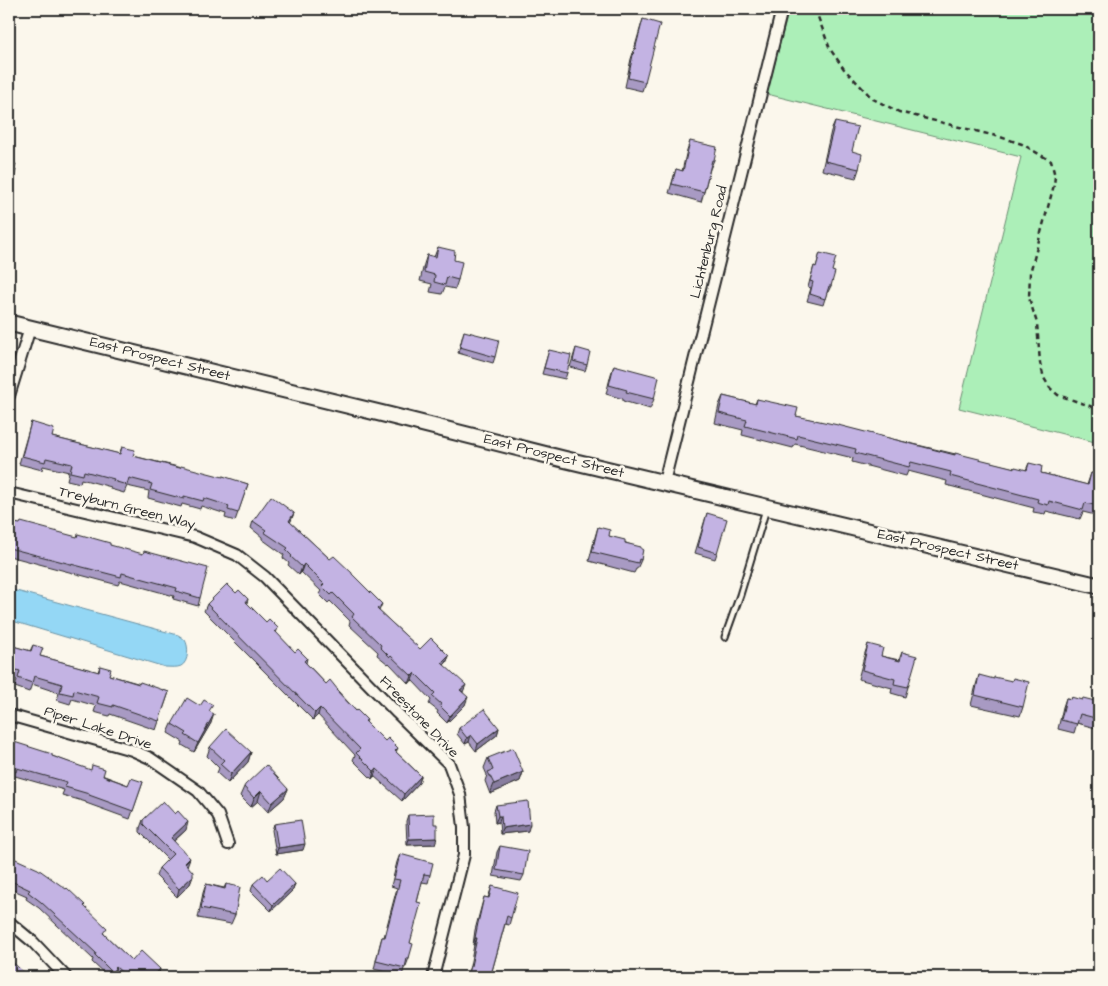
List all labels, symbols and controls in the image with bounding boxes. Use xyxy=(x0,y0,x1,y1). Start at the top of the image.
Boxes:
street label: Lichtenburg Road xyxy=(685,184,733,300)
street label: East Prospect Street xyxy=(88,332,233,386)
street label: East Prospect Street xyxy=(482,429,627,483)
street label: Treyburn Green Way xyxy=(57,481,198,535)
street label: East Prospect Street xyxy=(876,524,1021,576)
street label: Freestone Drive xyxy=(375,672,464,763)
street label: Piper Lake Drive xyxy=(42,701,155,755)

